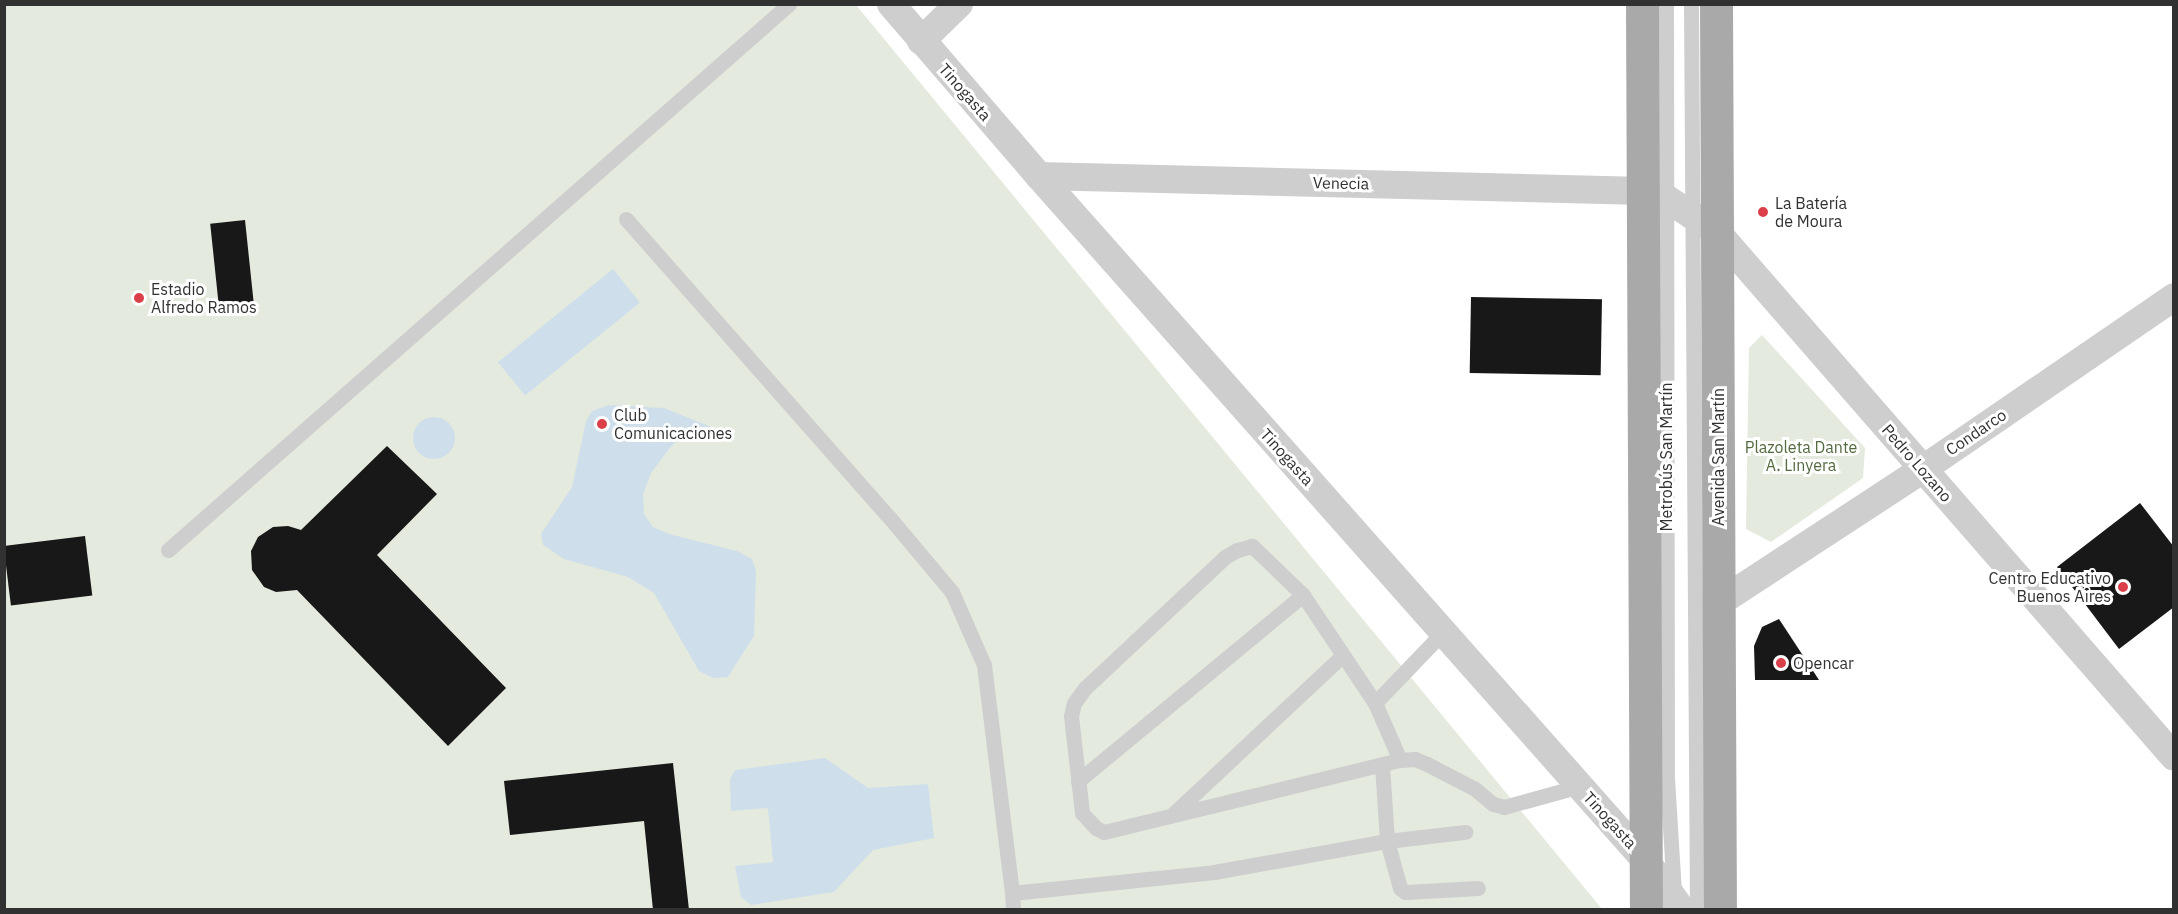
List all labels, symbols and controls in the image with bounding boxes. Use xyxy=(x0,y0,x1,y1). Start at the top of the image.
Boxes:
street label: Tinogasta xyxy=(935,59,995,125)
street label: Venecia xyxy=(1313,173,1369,193)
place label: La Batería de Moura xyxy=(1775,193,1847,231)
marker: La Batería de Moura xyxy=(1756,205,1770,219)
place label: Estadio Alfredo Ramos xyxy=(151,279,257,317)
marker: Estadio Alfredo Ramos xyxy=(132,291,146,305)
street label: Metrobús San Martín xyxy=(1656,383,1676,531)
street label: Avenida San Martín xyxy=(1708,388,1728,526)
place label: Club Comunicaciones xyxy=(614,405,732,443)
street label: Condarco xyxy=(1942,405,2010,459)
marker: Club Comunicaciones xyxy=(595,417,609,431)
street label: Pedro Lozano xyxy=(1878,420,1956,506)
street label: Tinogasta xyxy=(1256,425,1318,489)
park label: Plazoleta Dante A. Linyera xyxy=(1745,437,1857,475)
place label: Centro Educativo Buenos Aires xyxy=(1989,568,2111,606)
marker: Centro Educativo Buenos Aires xyxy=(2116,580,2130,594)
place label: Opencar xyxy=(1793,653,1854,673)
marker: Opencar xyxy=(1774,656,1788,670)
street label: Tinogasta xyxy=(1579,788,1641,852)

